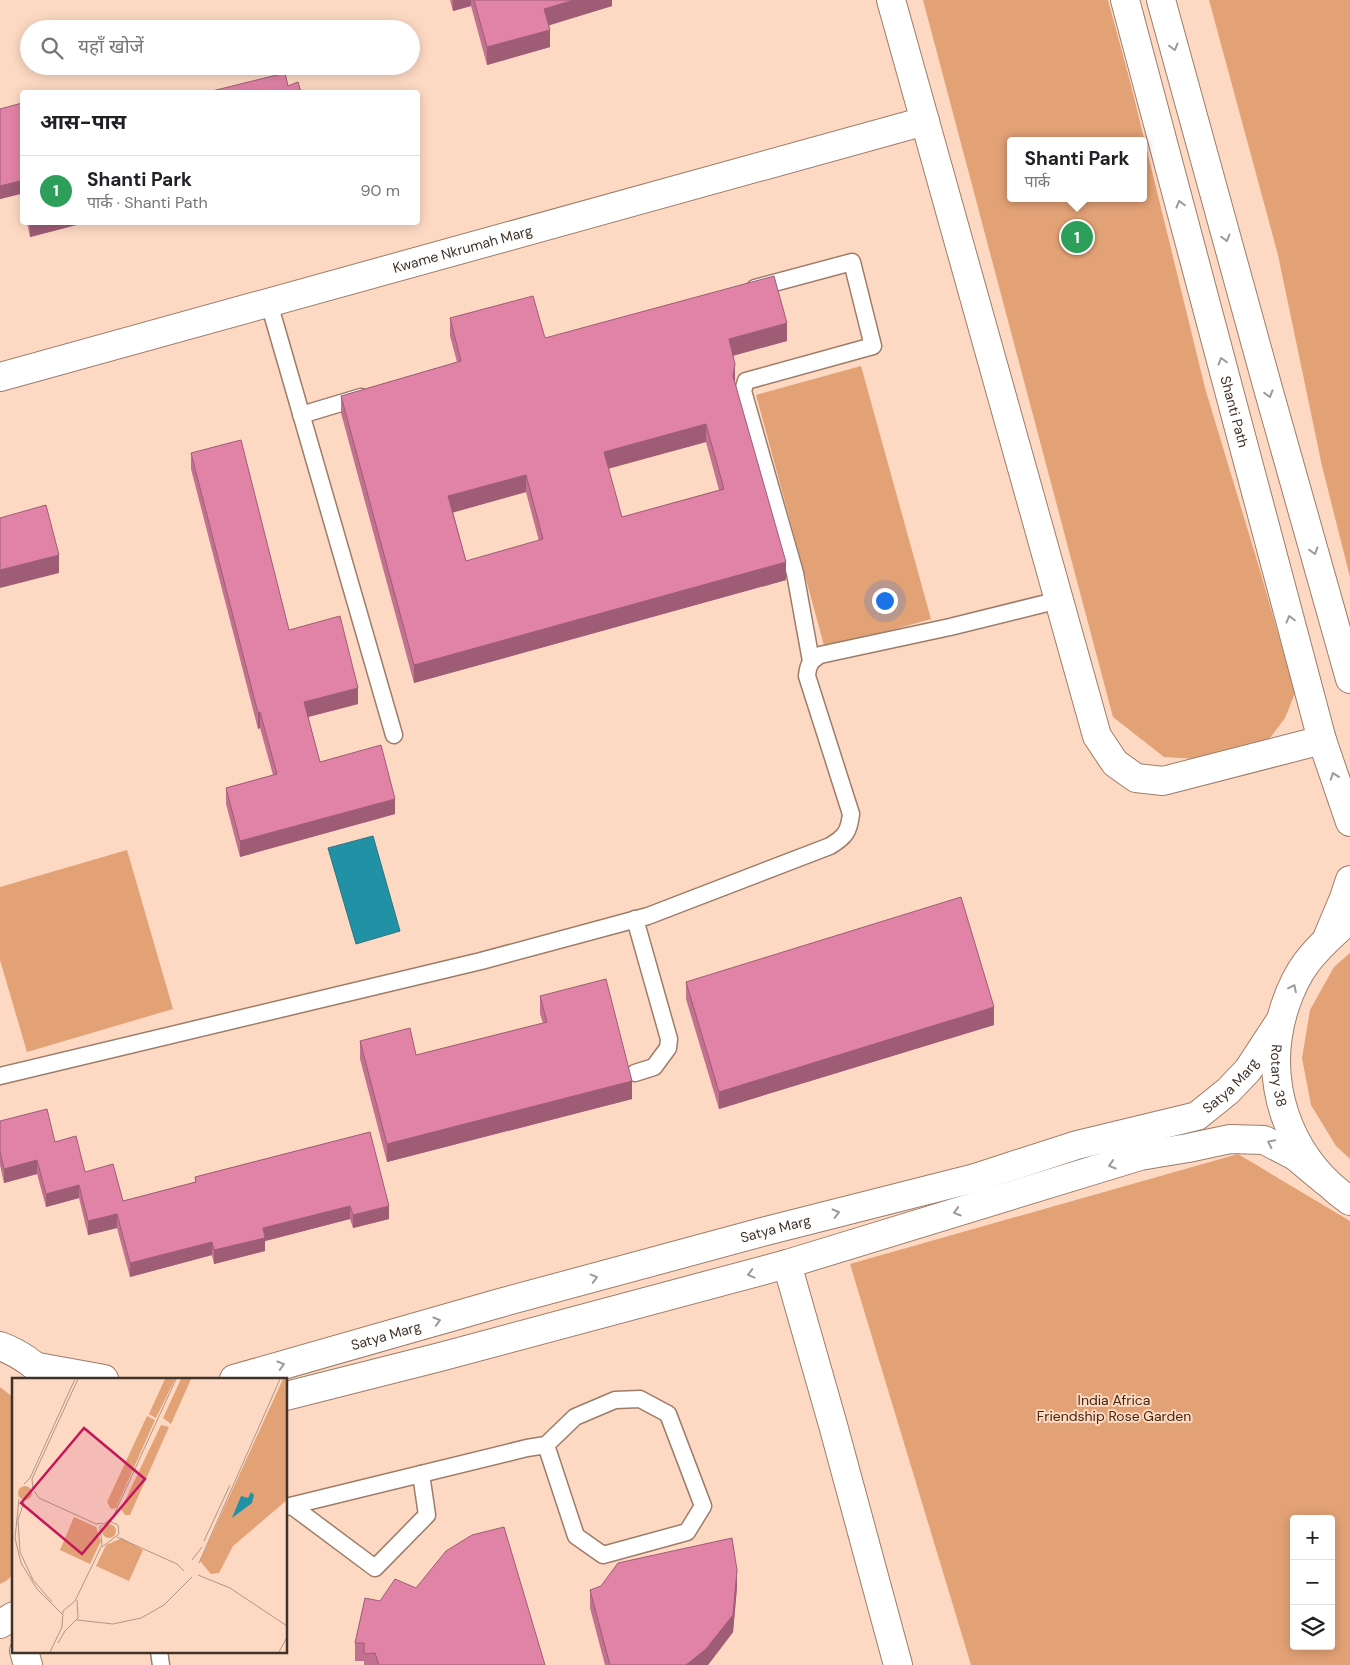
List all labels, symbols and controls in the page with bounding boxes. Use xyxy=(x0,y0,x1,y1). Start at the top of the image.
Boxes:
search box xyxy=(20,20,420,75)
icon: search xyxy=(38,34,66,62)
text: यहाँ खोजें xyxy=(78,34,144,59)
one-way arrow xyxy=(1169,42,1179,51)
text: आस-पास xyxy=(40,108,126,136)
popup xyxy=(1007,137,1147,202)
text: Shanti Park xyxy=(1025,146,1129,171)
text: Shanti Park xyxy=(87,167,192,192)
text: पार्क xyxy=(1025,171,1050,192)
text: 1 xyxy=(53,180,59,201)
text: 90 m xyxy=(360,180,400,201)
text: पार्क · Shanti Path xyxy=(87,192,208,213)
one-way arrow xyxy=(1175,199,1186,208)
pin: 1 xyxy=(1061,218,1093,256)
street label: Kwame Nkrumah Marg xyxy=(391,221,535,277)
one-way arrow xyxy=(1221,233,1231,241)
one-way arrow xyxy=(1217,357,1227,365)
street label: Shanti Path xyxy=(1216,374,1253,449)
one-way arrow xyxy=(1264,390,1274,398)
one-way arrow xyxy=(1308,546,1318,554)
your location xyxy=(872,588,898,614)
one-way arrow xyxy=(1285,615,1296,624)
one-way arrow xyxy=(1330,772,1340,780)
one-way arrow xyxy=(1286,984,1296,993)
street label: Rotary 38 xyxy=(1267,1044,1291,1109)
street label: Satya Marg xyxy=(1199,1054,1263,1117)
one-way arrow xyxy=(1267,1139,1276,1150)
one-way arrow xyxy=(1108,1159,1117,1169)
one-way arrow xyxy=(953,1206,961,1216)
one-way arrow xyxy=(831,1209,839,1219)
street label: Satya Marg xyxy=(738,1211,813,1247)
one-way arrow xyxy=(747,1268,755,1278)
one-way arrow xyxy=(589,1273,598,1283)
one-way arrow xyxy=(433,1316,441,1326)
street label: Satya Marg xyxy=(349,1317,423,1354)
one-way arrow xyxy=(277,1361,285,1371)
inset map xyxy=(12,1378,288,1652)
park label: India Africa Friendship Rose Garden xyxy=(1037,1391,1191,1425)
map controls xyxy=(1290,1515,1335,1650)
button: + xyxy=(1290,1515,1335,1560)
button: − xyxy=(1290,1560,1335,1605)
button: layers xyxy=(1290,1605,1335,1650)

